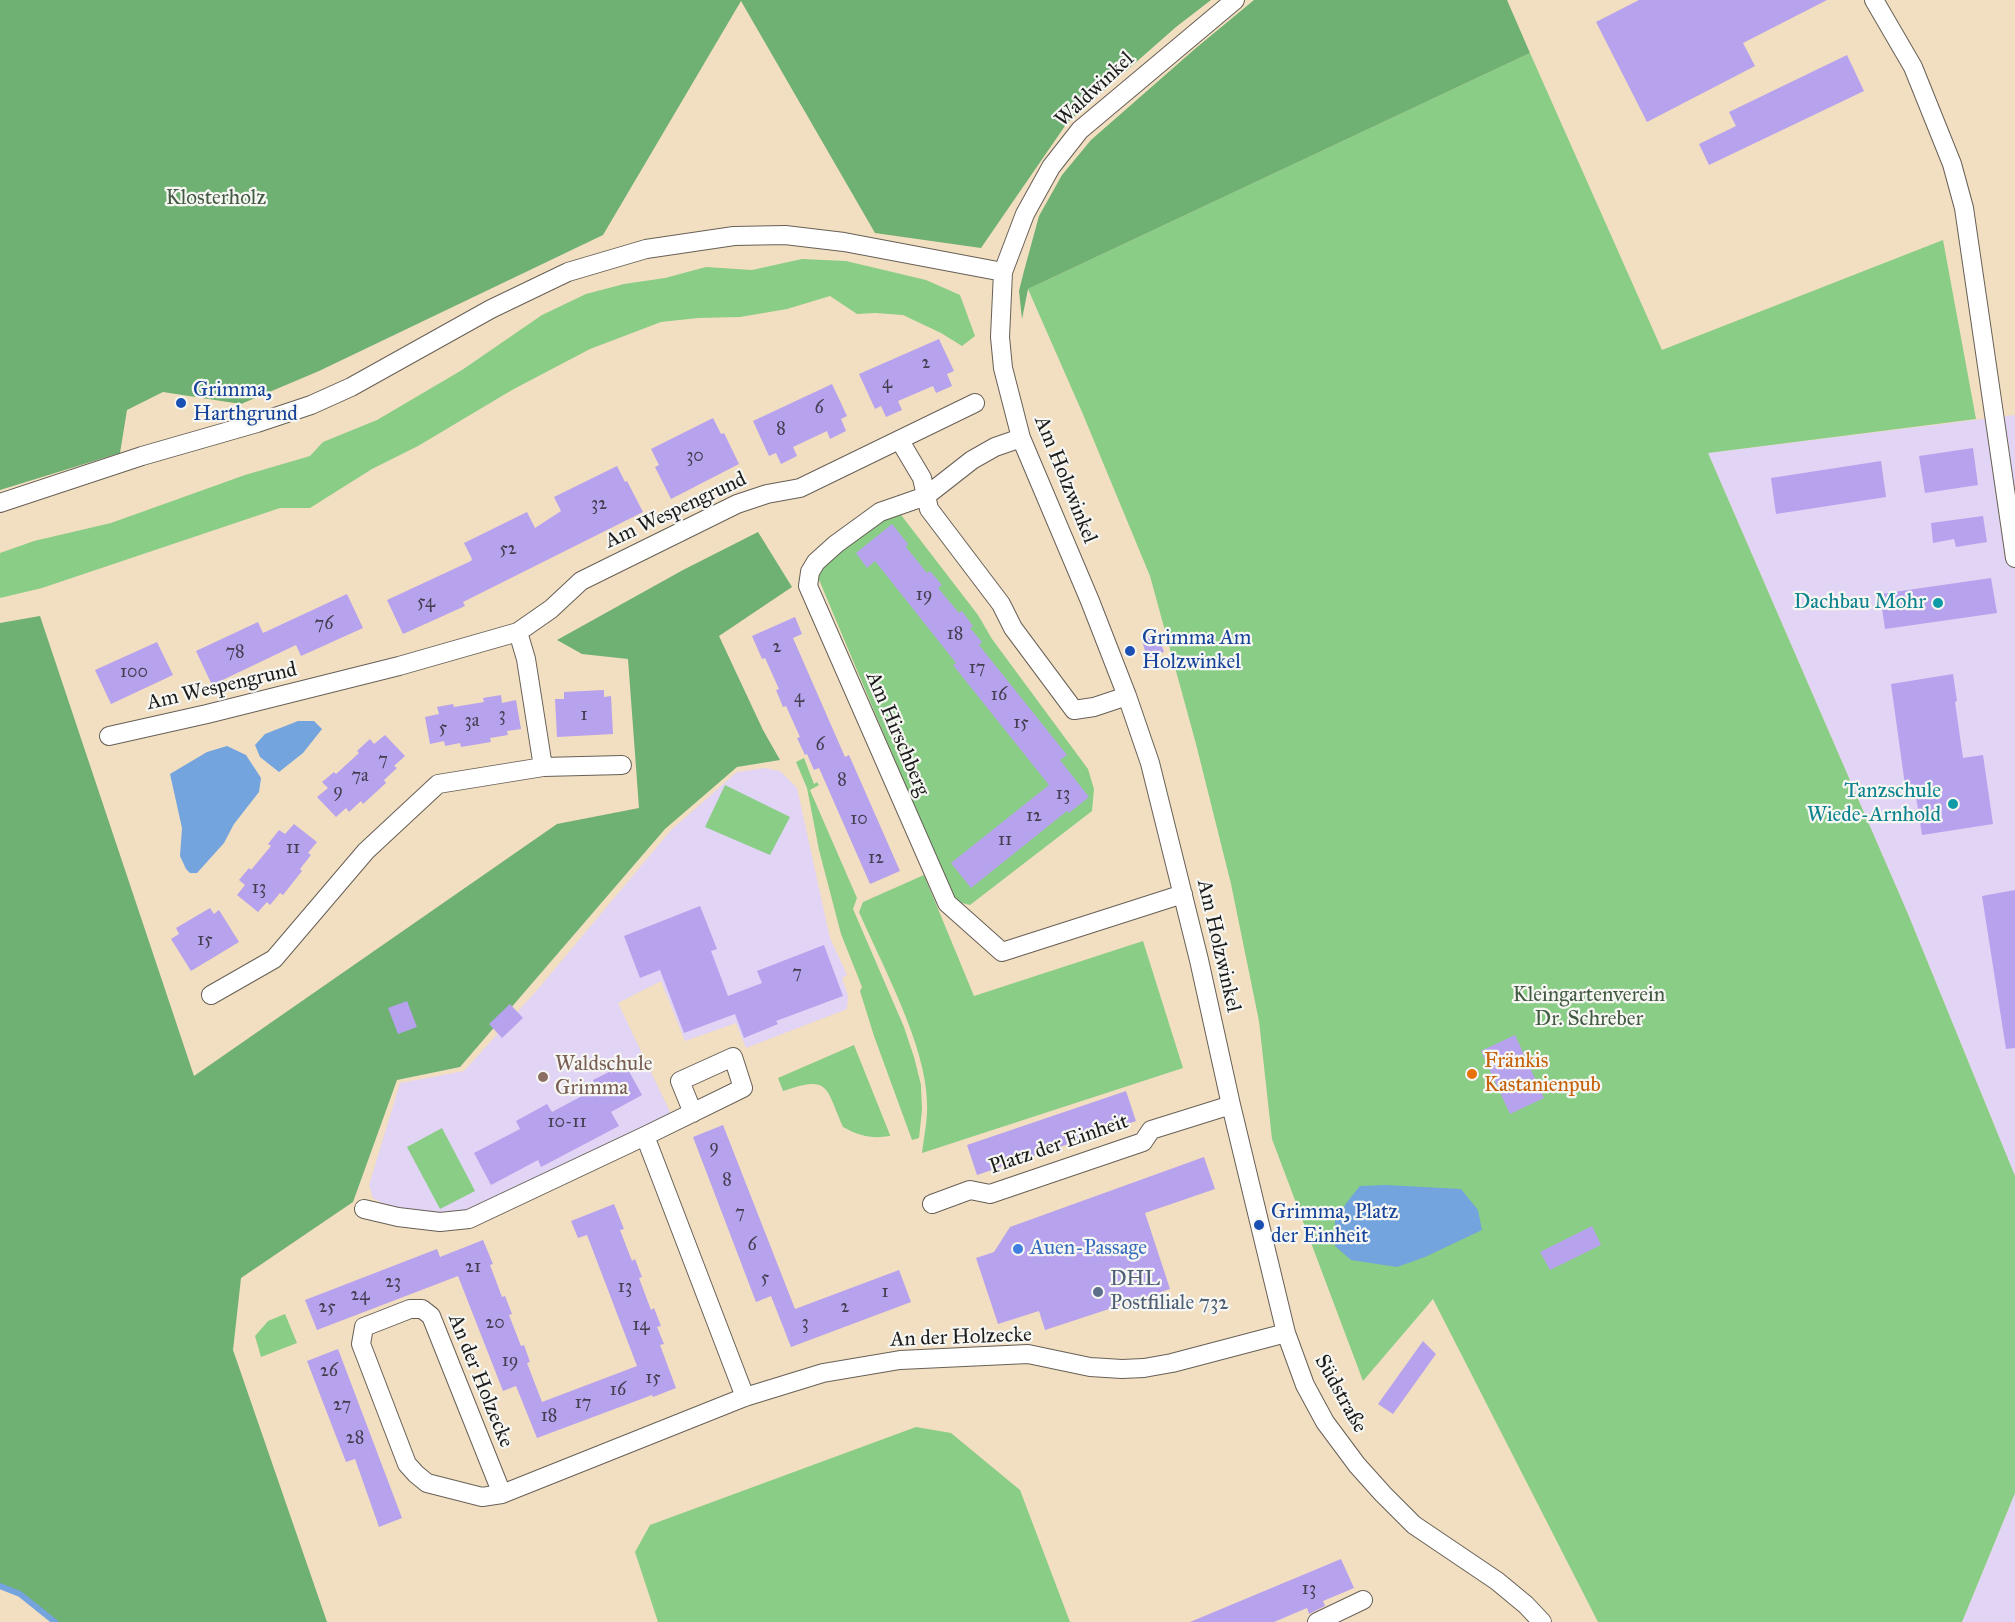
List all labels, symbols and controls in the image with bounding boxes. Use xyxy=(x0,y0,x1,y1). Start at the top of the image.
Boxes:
street label: Waldwinkel xyxy=(1050,47,1140,133)
park label: Klosterholz xyxy=(166,186,266,212)
house number: 2 xyxy=(922,353,930,375)
house number: 4 xyxy=(882,373,892,395)
place label: Grimma, Harthgrund xyxy=(193,378,298,428)
marker: Grimma, Harthgrund xyxy=(174,396,188,410)
house number: 6 xyxy=(814,398,824,420)
street label: Am Holzwinkel xyxy=(1028,413,1102,547)
house number: 8 xyxy=(776,419,786,441)
house number: 30 xyxy=(686,446,704,468)
street label: Am Wespengrund xyxy=(601,467,751,555)
house number: 32 xyxy=(591,494,607,516)
house number: 52 xyxy=(499,539,517,561)
house number: 19 xyxy=(916,585,932,607)
place label: Dachbau Mohr xyxy=(1794,590,1926,616)
house number: 54 xyxy=(417,592,435,614)
marker: Dachbau Mohr xyxy=(1931,596,1945,610)
house number: 76 xyxy=(315,614,333,636)
house number: 18 xyxy=(947,624,963,646)
place label: Grimma Am Holzwinkel xyxy=(1142,626,1251,676)
house number: 2 xyxy=(773,637,781,659)
house number: 78 xyxy=(225,642,245,664)
marker: Grimma Am Holzwinkel xyxy=(1123,644,1137,658)
street label: Am Wespengrund xyxy=(144,657,300,717)
house number: 17 xyxy=(969,658,985,680)
house number: 100 xyxy=(120,662,148,684)
street label: Am Hirschberg xyxy=(859,668,935,800)
house number: 16 xyxy=(991,685,1007,707)
house number: 4 xyxy=(794,687,804,709)
house number: 3 xyxy=(498,705,506,727)
house number: 1 xyxy=(580,705,588,727)
house number: 3a xyxy=(465,711,479,733)
house number: 15 xyxy=(1013,713,1029,735)
house number: 5 xyxy=(439,718,447,740)
house number: 6 xyxy=(815,735,825,757)
house number: 7 xyxy=(378,750,388,772)
house number: 7a xyxy=(351,766,369,788)
house number: 8 xyxy=(837,770,847,792)
place label: Tanzschule Wiede-Arnhold xyxy=(1807,779,1941,829)
house number: 9 xyxy=(333,781,343,803)
house number: 13 xyxy=(1056,784,1070,806)
marker: Tanzschule Wiede-Arnhold xyxy=(1946,797,1960,811)
house number: 12 xyxy=(1026,806,1042,828)
house number: 10 xyxy=(850,809,868,831)
house number: 11 xyxy=(998,830,1012,852)
house number: 11 xyxy=(286,838,300,860)
house number: 12 xyxy=(868,848,884,870)
street label: Am Holzwinkel xyxy=(1191,877,1245,1015)
house number: 13 xyxy=(252,878,266,900)
house number: 15 xyxy=(197,930,213,952)
house number: 7 xyxy=(792,963,802,985)
park label: Kleingartenverein Dr. Schreber xyxy=(1513,983,1665,1033)
place label: Fränkis Kastanienpub xyxy=(1484,1049,1601,1099)
place label: Waldschule Grimma xyxy=(555,1052,653,1102)
marker: Fränkis Kastanienpub xyxy=(1465,1067,1479,1081)
marker: Waldschule Grimma xyxy=(536,1070,550,1084)
street label: Platz der Einheit xyxy=(986,1109,1132,1181)
house number: 10-11 xyxy=(547,1112,587,1134)
house number: 9 xyxy=(709,1137,719,1159)
house number: 8 xyxy=(722,1170,732,1192)
place label: Grimma, Platz der Einheit xyxy=(1271,1200,1398,1250)
house number: 7 xyxy=(735,1203,745,1225)
marker: Grimma, Platz der Einheit xyxy=(1252,1218,1266,1232)
house number: 6 xyxy=(747,1235,757,1257)
place label: Auen-Passage xyxy=(1030,1236,1147,1262)
marker: Auen-Passage xyxy=(1011,1242,1025,1256)
house number: 21 xyxy=(465,1257,481,1279)
place label: DHL Postfiliale 732 xyxy=(1110,1267,1229,1317)
house number: 5 xyxy=(761,1268,769,1290)
house number: 23 xyxy=(385,1272,401,1294)
house number: 13 xyxy=(618,1277,632,1299)
house number: 1 xyxy=(881,1282,889,1304)
house number: 24 xyxy=(351,1285,369,1307)
marker: DHL Postfiliale 732 xyxy=(1091,1285,1105,1299)
house number: 25 xyxy=(318,1297,336,1319)
house number: 2 xyxy=(841,1297,849,1319)
street label: An der Holzecke xyxy=(442,1311,518,1451)
house number: 20 xyxy=(485,1313,505,1335)
house number: 3 xyxy=(801,1313,809,1335)
house number: 14 xyxy=(632,1315,650,1337)
street label: An der Holzecke xyxy=(890,1323,1032,1353)
house number: 19 xyxy=(502,1351,518,1373)
street label: Südstraße xyxy=(1308,1351,1372,1437)
house number: 26 xyxy=(320,1361,338,1383)
house number: 15 xyxy=(645,1368,661,1390)
house number: 16 xyxy=(610,1380,626,1402)
house number: 17 xyxy=(575,1393,591,1415)
house number: 27 xyxy=(333,1395,351,1417)
house number: 18 xyxy=(541,1406,557,1428)
house number: 28 xyxy=(346,1428,364,1450)
house number: 13 xyxy=(1302,1579,1316,1601)

